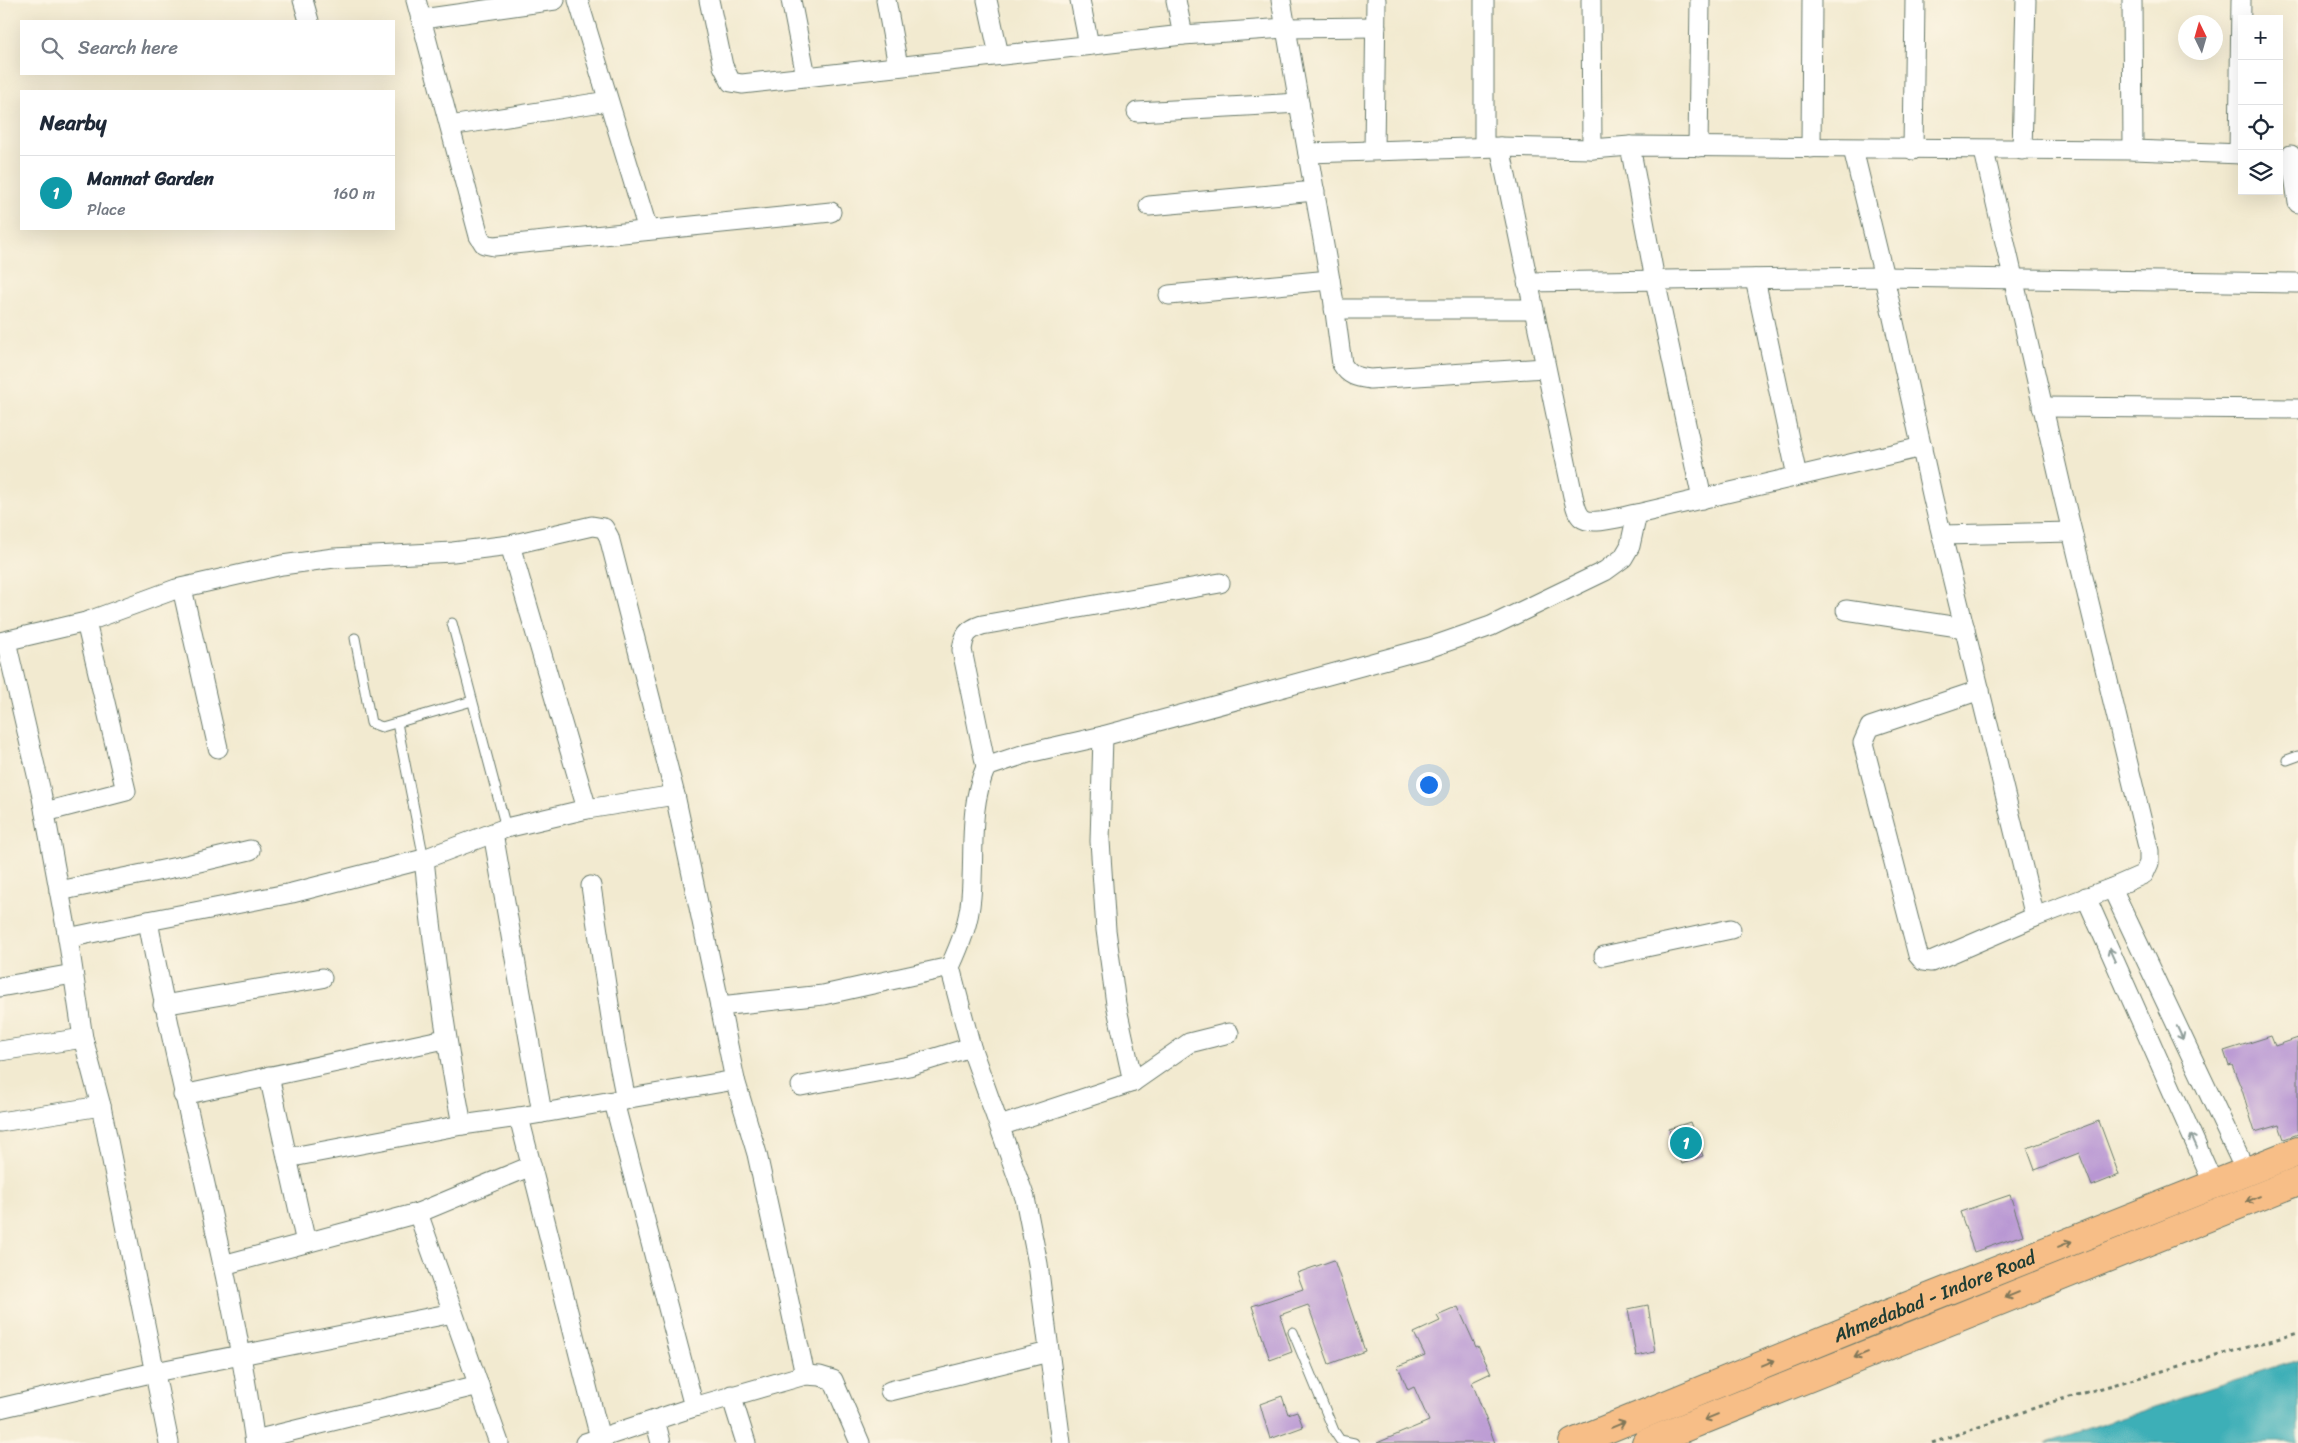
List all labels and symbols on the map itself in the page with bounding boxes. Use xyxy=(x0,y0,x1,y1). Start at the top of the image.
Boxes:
north arrow xyxy=(2178,15,2223,60)
your location xyxy=(1416,772,1442,798)
one-way arrow xyxy=(2106,948,2116,963)
one-way arrow xyxy=(2176,1025,2186,1040)
pin: 1 xyxy=(1670,1124,1702,1162)
one-way arrow xyxy=(2189,1134,2199,1149)
one-way arrow xyxy=(2246,1195,2261,1205)
one-way arrow xyxy=(2057,1239,2072,1249)
street label: Ahmedabad - Indore Road xyxy=(1827,1240,2042,1352)
one-way arrow xyxy=(2005,1291,2020,1301)
one-way arrow xyxy=(1854,1351,1869,1361)
one-way arrow xyxy=(1760,1358,1775,1367)
one-way arrow xyxy=(1704,1412,1719,1422)
one-way arrow xyxy=(1610,1419,1625,1429)

